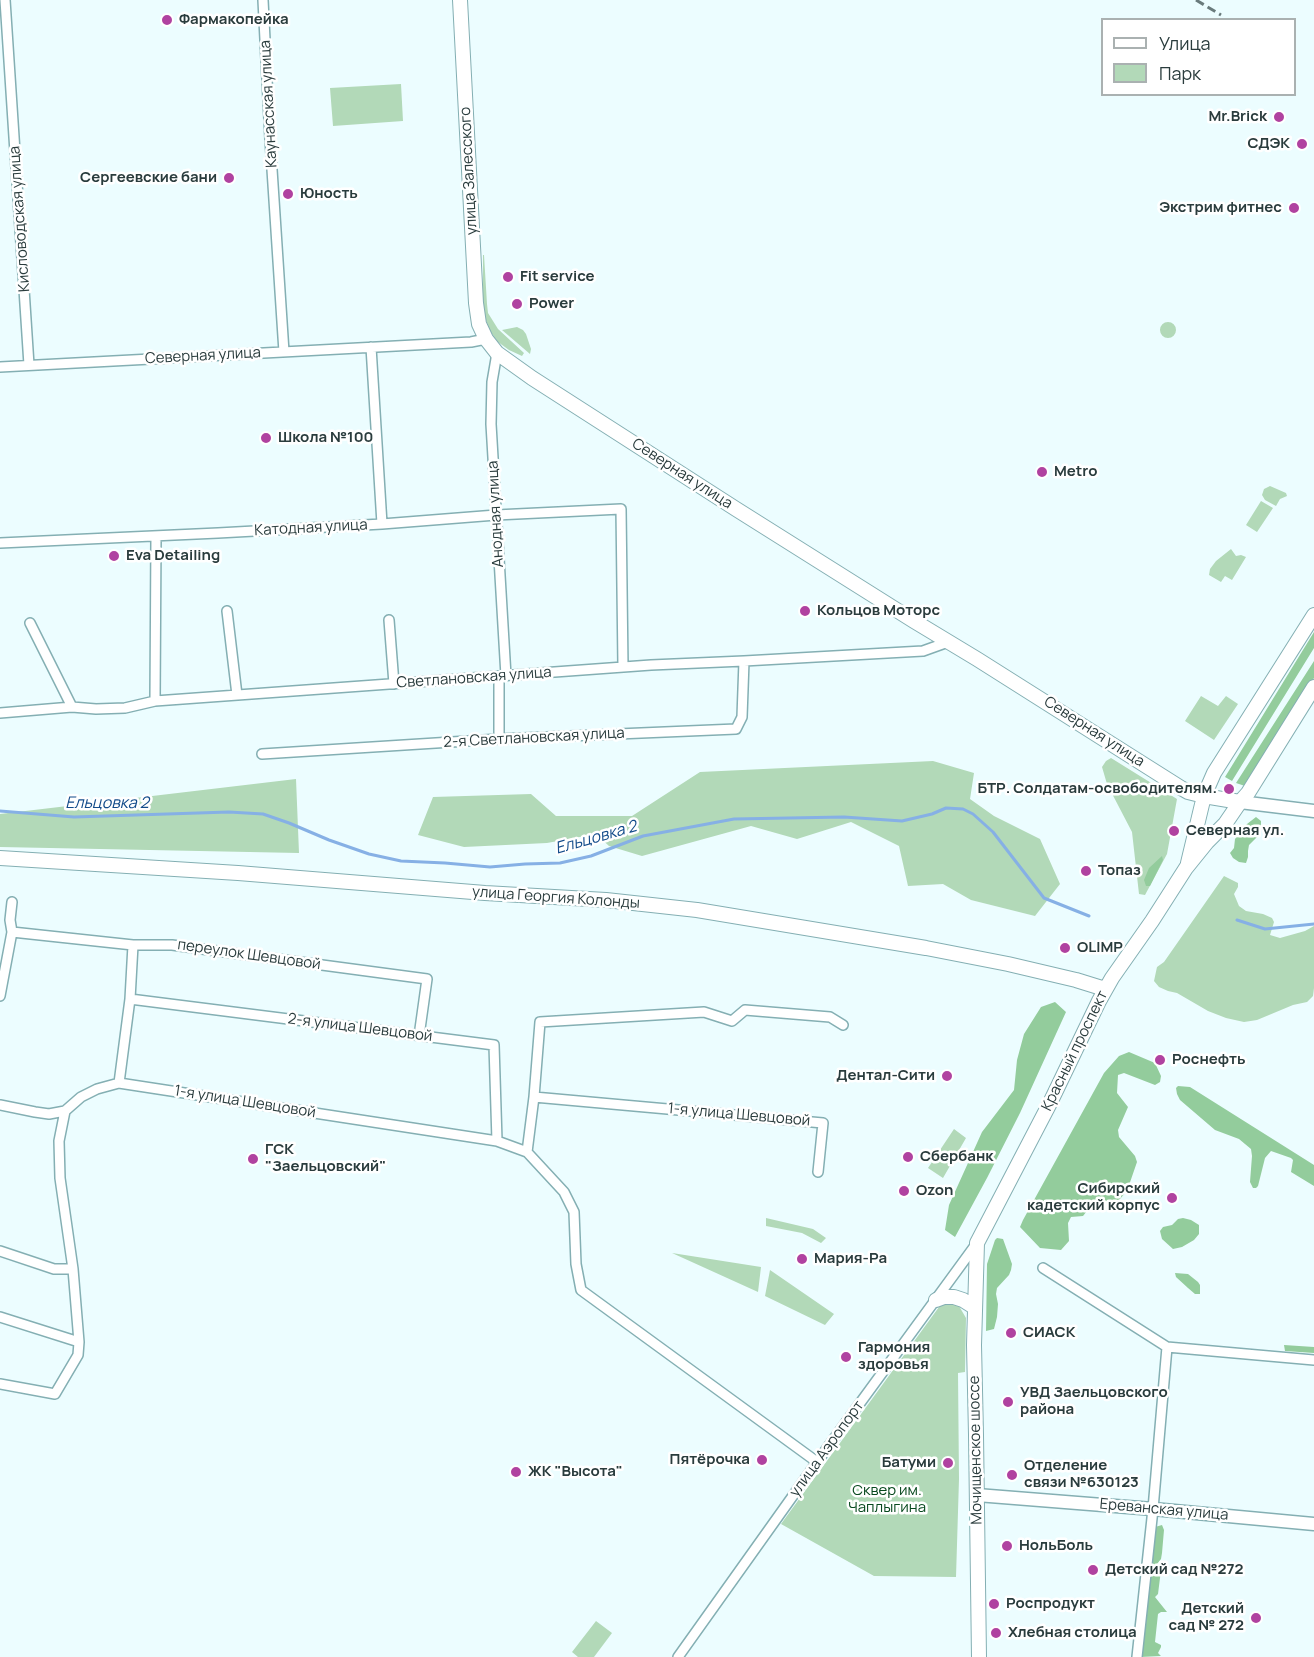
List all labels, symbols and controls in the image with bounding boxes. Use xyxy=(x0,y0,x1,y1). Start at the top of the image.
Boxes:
place label: Фармакопейка xyxy=(179,11,289,29)
marker: Фармакопейка xyxy=(160,13,174,27)
legend xyxy=(1101,18,1296,96)
text: Улица xyxy=(1159,31,1211,55)
street label: Каунасская улица xyxy=(257,40,281,168)
text: Парк xyxy=(1159,61,1201,85)
street label: улица Залесского xyxy=(457,106,481,236)
place label: Mr.Brick xyxy=(1208,108,1267,126)
marker: Mr.Brick xyxy=(1272,110,1286,124)
place label: СДЭК xyxy=(1247,135,1290,153)
marker: СДЭК xyxy=(1295,137,1309,151)
street label: Кисловодская улица xyxy=(6,145,34,293)
place label: Сергеевские бани xyxy=(80,169,217,187)
marker: Сергеевские бани xyxy=(222,171,236,185)
place label: Юность xyxy=(300,185,358,203)
marker: Юность xyxy=(281,187,295,201)
place label: Экстрим фитнес xyxy=(1159,199,1282,217)
marker: Экстрим фитнес xyxy=(1287,201,1301,215)
place label: Fit service xyxy=(520,268,595,286)
marker: Fit service xyxy=(501,270,515,284)
place label: Power xyxy=(529,295,574,313)
marker: Power xyxy=(510,297,524,311)
street label: Северная улица xyxy=(145,344,261,368)
place label: Школа №100 xyxy=(278,429,373,447)
marker: Школа №100 xyxy=(259,431,273,445)
street label: Северная улица xyxy=(628,435,736,513)
street label: Анодная улица xyxy=(484,460,508,568)
place label: Metro xyxy=(1054,463,1097,481)
marker: Metro xyxy=(1035,465,1049,479)
street label: Катодная улица xyxy=(254,516,368,540)
place label: Eva Detailing xyxy=(126,547,220,565)
marker: Eva Detailing xyxy=(107,549,121,563)
place label: Кольцов Моторс xyxy=(817,602,940,620)
marker: Кольцов Моторс xyxy=(798,604,812,618)
street label: Светлановская улица xyxy=(396,664,552,692)
street label: Северная улица xyxy=(1040,693,1148,771)
street label: 2-я Светлановская улица xyxy=(443,724,625,752)
place label: БТР. Солдатам-освободителям. xyxy=(977,780,1217,798)
marker: БТР. Солдатам-освободителям. xyxy=(1222,782,1236,796)
water label: Ельцовка 2 xyxy=(65,794,149,814)
water label: Ельцовка 2 xyxy=(553,817,639,859)
place label: Северная ул. xyxy=(1186,822,1284,840)
marker: Северная ул. xyxy=(1167,824,1181,838)
place label: Топаз xyxy=(1098,862,1141,880)
marker: Топаз xyxy=(1079,864,1093,878)
street label: улица Георгия Колонды xyxy=(471,883,641,913)
street label: переулок Шевцовой xyxy=(176,936,322,974)
place label: OLIMP xyxy=(1077,939,1123,957)
marker: OLIMP xyxy=(1058,941,1072,955)
street label: Красный проспект xyxy=(1038,988,1112,1114)
street label: 2-я улица Шевцовой xyxy=(287,1010,433,1046)
place label: Роснефть xyxy=(1172,1051,1245,1069)
marker: Роснефть xyxy=(1153,1053,1167,1067)
place label: Дентал-Сити xyxy=(836,1067,935,1085)
marker: Дентал-Сити xyxy=(940,1069,954,1083)
street label: 1-я улица Шевцовой xyxy=(173,1082,317,1122)
street label: 1-я улица Шевцовой xyxy=(667,1100,811,1130)
place label: ГСК "Заельцовский" xyxy=(265,1141,386,1176)
place label: Сбербанк xyxy=(920,1148,993,1166)
marker: Сбербанк xyxy=(901,1150,915,1164)
marker: ГСК "Заельцовский" xyxy=(246,1152,260,1166)
place label: Сибирский кадетский корпус xyxy=(1027,1180,1160,1215)
place label: Ozon xyxy=(916,1182,953,1200)
marker: Ozon xyxy=(897,1184,911,1198)
marker: Сибирский кадетский корпус xyxy=(1165,1191,1179,1205)
place label: Мария-Ра xyxy=(814,1250,887,1268)
marker: Мария-Ра xyxy=(795,1252,809,1266)
place label: СИАСК xyxy=(1023,1324,1075,1342)
marker: СИАСК xyxy=(1004,1326,1018,1340)
place label: Гармония здоровья xyxy=(858,1339,930,1374)
marker: Гармония здоровья xyxy=(839,1350,853,1364)
street label: Мочищенское шоссе xyxy=(966,1375,986,1525)
place label: УВД Заельцовского района xyxy=(1020,1384,1168,1419)
marker: УВД Заельцовского района xyxy=(1001,1395,1015,1409)
street label: улица Аэропорт xyxy=(786,1397,868,1501)
place label: Пятёрочка xyxy=(670,1451,750,1469)
marker: Пятёрочка xyxy=(755,1453,769,1467)
place label: Батуми xyxy=(882,1454,936,1472)
marker: Батуми xyxy=(941,1456,955,1470)
place label: Отделение связи №630123 xyxy=(1024,1457,1139,1492)
place label: ЖК "Высота" xyxy=(528,1463,623,1481)
marker: ЖК "Высота" xyxy=(509,1465,523,1479)
marker: Отделение связи №630123 xyxy=(1005,1468,1019,1482)
park label: Сквер им. Чаплыгина xyxy=(848,1482,926,1517)
street label: Ереванская улица xyxy=(1099,1495,1229,1525)
place label: НольБоль xyxy=(1019,1537,1093,1555)
marker: НольБоль xyxy=(1000,1539,1014,1553)
place label: Детский сад №272 xyxy=(1105,1561,1243,1579)
marker: Детский сад №272 xyxy=(1086,1563,1100,1577)
place label: Роспродукт xyxy=(1006,1595,1095,1613)
marker: Роспродукт xyxy=(987,1597,1001,1611)
place label: Детский сад № 272 xyxy=(1169,1600,1244,1635)
marker: Детский сад № 272 xyxy=(1249,1611,1263,1625)
place label: Хлебная столица xyxy=(1008,1624,1137,1642)
marker: Хлебная столица xyxy=(989,1626,1003,1640)

